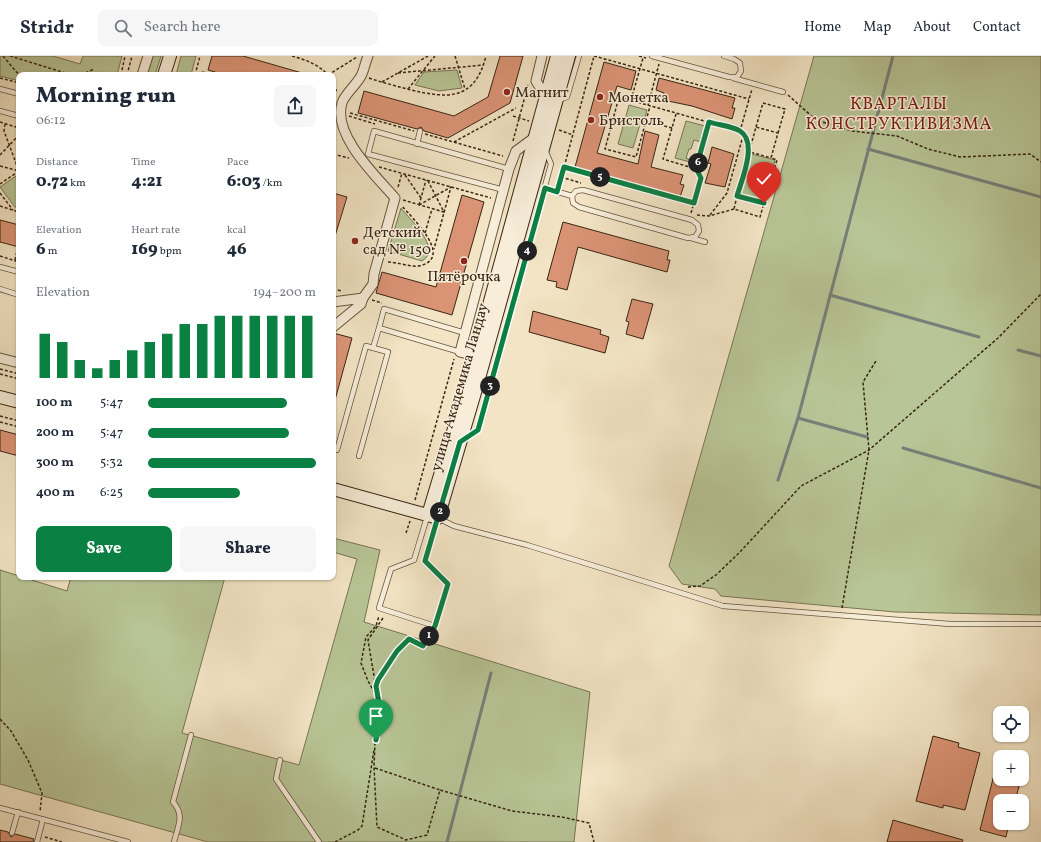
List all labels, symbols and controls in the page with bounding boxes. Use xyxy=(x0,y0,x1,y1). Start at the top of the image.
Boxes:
search box xyxy=(98,10,378,46)
text: Stridr xyxy=(20,15,74,41)
icon: search xyxy=(112,17,134,39)
text: Search here xyxy=(144,17,221,38)
text: Home xyxy=(804,18,841,37)
text: Map xyxy=(863,18,891,37)
text: About xyxy=(913,18,951,37)
text: Contact xyxy=(973,18,1021,37)
text: Morning run xyxy=(36,81,176,112)
place label: Магнит xyxy=(515,83,569,104)
button: share xyxy=(274,85,316,127)
marker: Магнит xyxy=(502,87,512,97)
place label: Монетка xyxy=(608,88,669,109)
marker: Монетка xyxy=(595,92,605,102)
district label: КВАРТАЛЫ КОНСТРУКТИВИЗМА xyxy=(806,93,993,136)
place label: Бристоль xyxy=(599,111,664,132)
text: 06:12 xyxy=(36,112,66,130)
marker: Бристоль xyxy=(586,115,596,125)
pin: 6 xyxy=(688,153,708,173)
text: Distance xyxy=(36,155,78,170)
text: Time xyxy=(131,155,155,170)
text: Pace xyxy=(227,155,249,170)
text: 6 xyxy=(695,155,701,170)
pin xyxy=(747,162,781,203)
pin: 5 xyxy=(590,167,610,187)
icon: check xyxy=(753,168,775,190)
text: 5 xyxy=(597,169,603,184)
text: 0.72 xyxy=(36,170,68,193)
text: 4:21 xyxy=(131,170,162,193)
text: 6:03 xyxy=(227,170,261,193)
text: km xyxy=(68,176,86,191)
text: /km xyxy=(261,176,283,191)
text: Elevation xyxy=(36,223,82,238)
text: Heart rate xyxy=(131,223,180,238)
text: kcal xyxy=(227,223,246,238)
place label: Детский сад № 150 xyxy=(363,223,431,261)
marker: Детский сад № 150 xyxy=(350,236,360,246)
text: 6 xyxy=(36,238,46,261)
text: 169 xyxy=(131,238,158,261)
text: 46 xyxy=(227,238,247,261)
pin: 4 xyxy=(517,241,537,261)
text: 4 xyxy=(524,243,530,258)
text: m xyxy=(46,244,58,259)
text: bpm xyxy=(158,244,182,259)
marker: Пятёрочка xyxy=(459,256,469,266)
place label: Пятёрочка xyxy=(427,267,501,288)
text: Elevation xyxy=(36,284,90,302)
text: 194–200 m xyxy=(253,284,316,302)
street label: улица Академика Ландау xyxy=(426,301,495,474)
pin: 3 xyxy=(480,376,500,396)
text: 3 xyxy=(487,378,493,393)
text: 100 m xyxy=(36,394,73,412)
text: 5:47 xyxy=(100,394,123,412)
text: 200 m xyxy=(36,424,74,442)
text: 5:47 xyxy=(100,424,123,442)
text: 300 m xyxy=(36,454,74,472)
text: 5:32 xyxy=(100,454,123,472)
text: 400 m xyxy=(36,484,75,502)
text: 6:25 xyxy=(100,484,123,502)
pin: 2 xyxy=(430,502,450,522)
text: 2 xyxy=(437,504,443,519)
button: Save xyxy=(36,526,172,572)
button: Share xyxy=(180,526,316,572)
pin: 1 xyxy=(419,626,439,646)
text: 1 xyxy=(427,628,431,643)
pin xyxy=(359,699,393,740)
icon: arrive xyxy=(365,705,387,727)
map controls xyxy=(993,706,1029,830)
button: locate xyxy=(993,706,1029,742)
button: + xyxy=(993,750,1029,786)
button: − xyxy=(993,794,1029,830)

